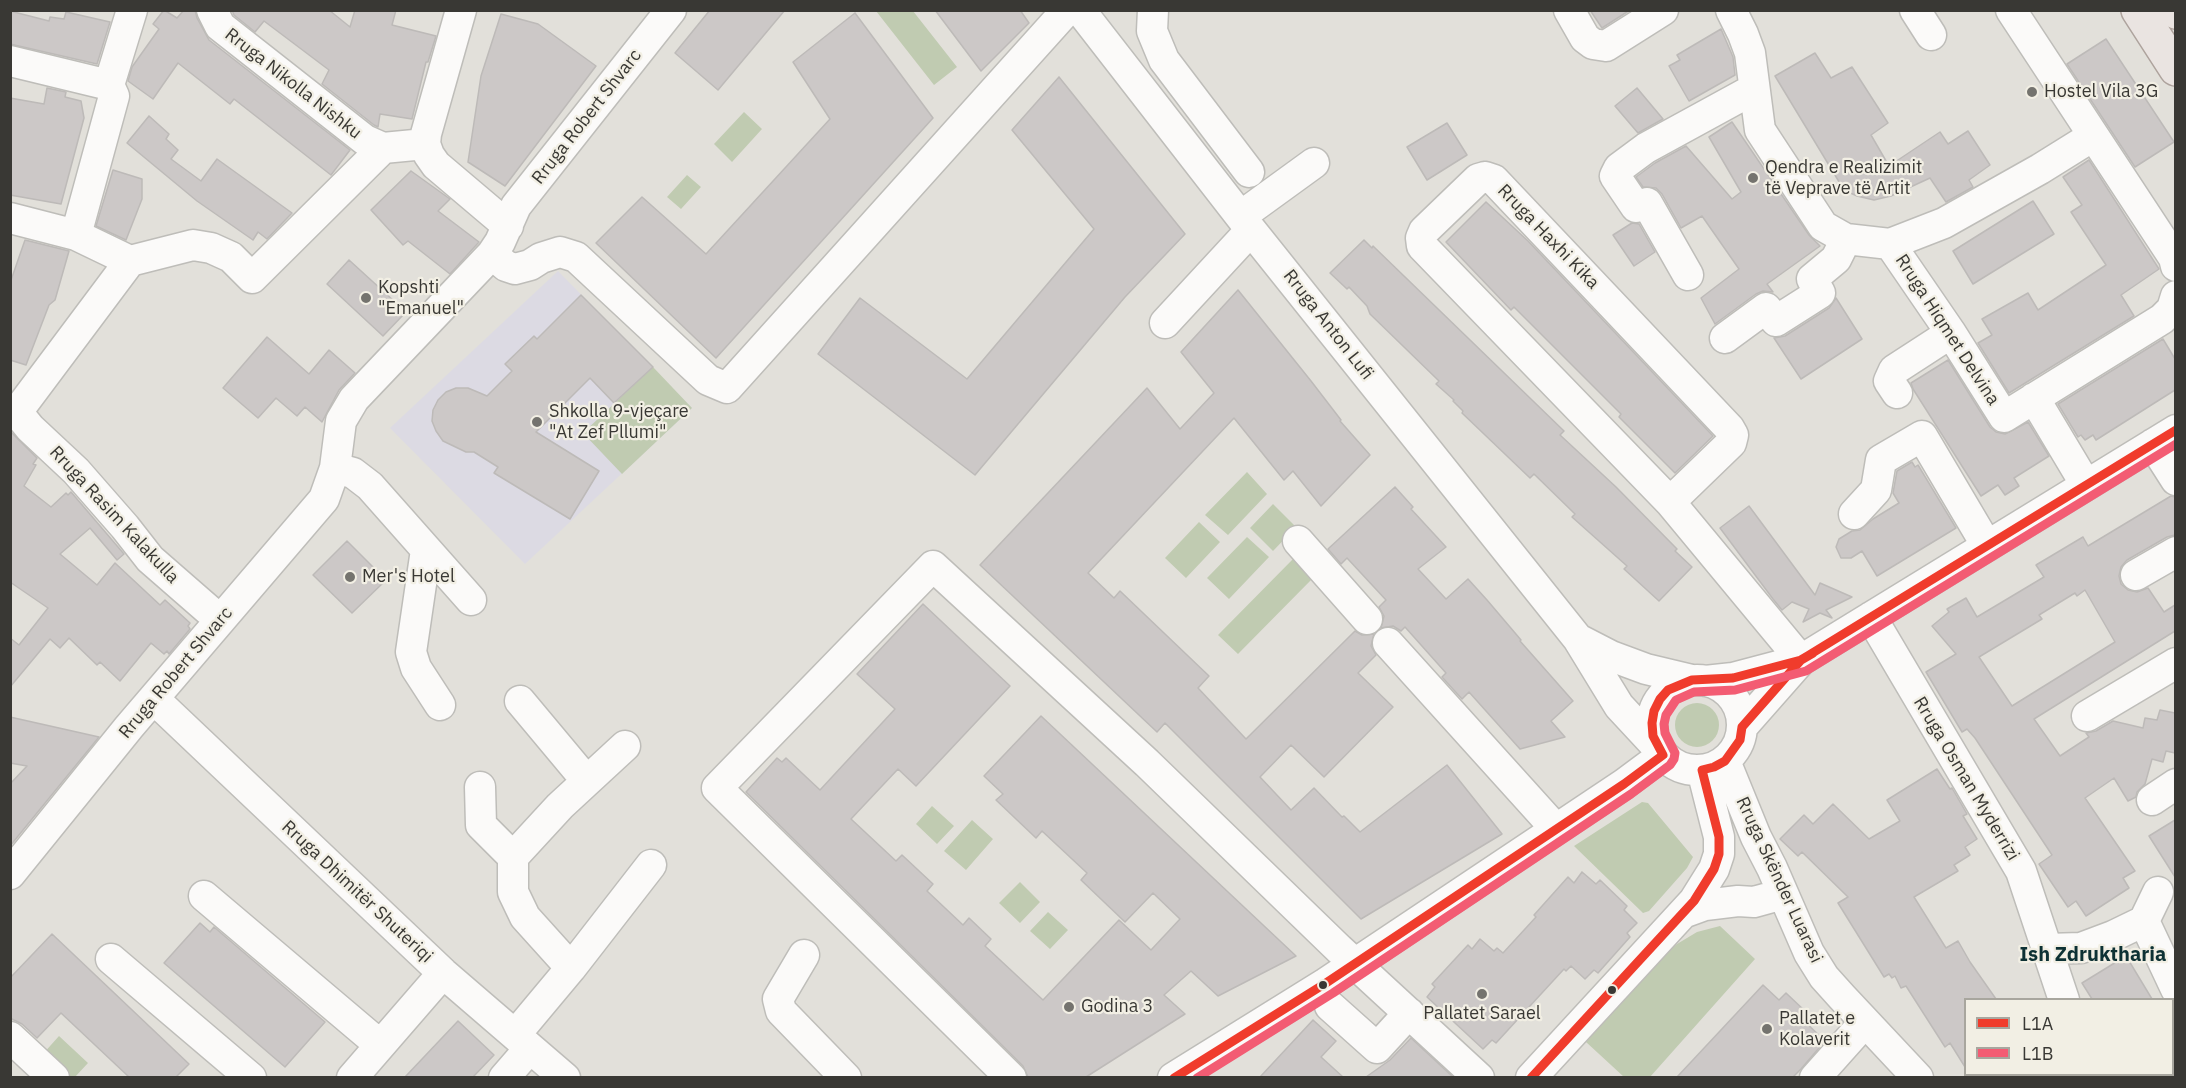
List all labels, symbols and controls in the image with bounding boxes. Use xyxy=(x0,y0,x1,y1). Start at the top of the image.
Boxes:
street label: Rruga Nikolla Nishku xyxy=(220,24,366,144)
street label: Rruga Robert Shvarc xyxy=(528,45,646,189)
place label: Hostel Vila 3G xyxy=(2044,81,2158,103)
marker: Hostel Vila 3G xyxy=(2025,85,2039,99)
place label: Qendra e Realizimit të Veprave të Artit xyxy=(1765,157,1922,200)
marker: Qendra e Realizimit të Veprave të Artit xyxy=(1746,171,1760,185)
street label: Rruga Haxhi Kika xyxy=(1493,180,1603,294)
street label: Rruga Hiqmet Delvina xyxy=(1890,251,2004,409)
street label: Rruga Anton Lufi xyxy=(1278,266,1378,384)
place label: Kopshti "Emanuel" xyxy=(378,277,464,320)
marker: Kopshti "Emanuel" xyxy=(359,291,373,305)
place label: Shkolla 9-vjeçare "At Zef Pllumi" xyxy=(549,401,689,444)
marker: Shkolla 9-vjeçare "At Zef Pllumi" xyxy=(530,415,544,429)
street label: Rruga Rasim Kalakulla xyxy=(45,442,183,588)
place label: Mer's Hotel xyxy=(362,566,455,588)
marker: Mer's Hotel xyxy=(343,570,357,584)
street label: Rruga Robert Shvarc xyxy=(115,603,237,743)
street label: Rruga Osman Myderrizi xyxy=(1908,693,2024,865)
street label: Rruga Skënder Luarasi xyxy=(1731,794,1827,966)
street label: Rruga Dhimitër Shuteriqi xyxy=(277,816,437,968)
district label: Ish Zdruktharia xyxy=(2020,943,2166,967)
unlabelled marker xyxy=(1317,979,1329,991)
unlabelled marker xyxy=(1606,984,1618,996)
marker: Pallatet Sarael xyxy=(1475,987,1489,1001)
place label: Godina 3 xyxy=(1081,996,1153,1018)
legend xyxy=(1964,998,2174,1076)
marker: Godina 3 xyxy=(1062,1000,1076,1014)
place label: Pallatet Sarael xyxy=(1423,1003,1541,1025)
place label: Pallatet e Kolaverit xyxy=(1779,1008,1855,1050)
text: L1A xyxy=(2022,1012,2053,1035)
marker: Pallatet e Kolaverit xyxy=(1760,1022,1774,1036)
text: L1B xyxy=(2022,1042,2054,1065)

